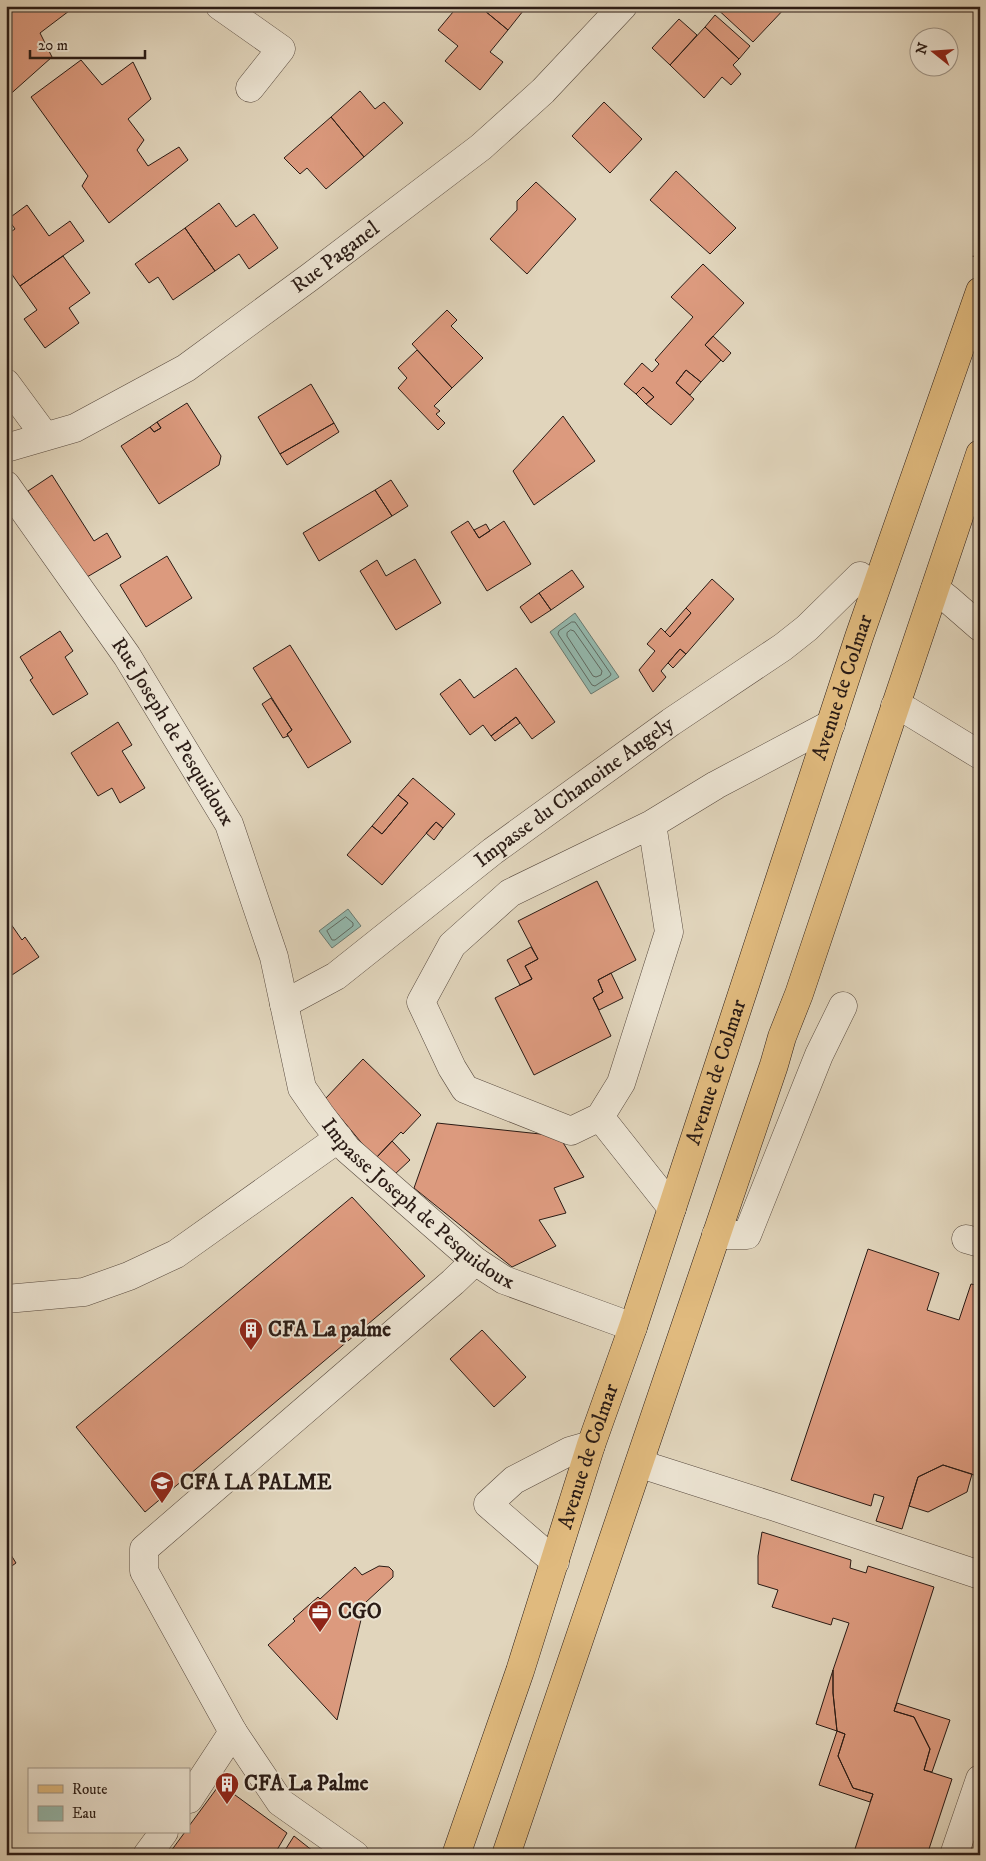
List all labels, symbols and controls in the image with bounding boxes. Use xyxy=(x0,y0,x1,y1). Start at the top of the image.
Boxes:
scale bar xyxy=(30,28,145,60)
north arrow xyxy=(908,28,958,78)
text: 20 m xyxy=(38,36,68,55)
text: N xyxy=(912,40,933,57)
street label: Rue Paganel xyxy=(287,215,385,299)
street label: Avenue de Colmar xyxy=(807,611,879,764)
street label: Rue Joseph de Pesquidoux xyxy=(105,633,240,831)
street label: Impasse du Chanoine Angely xyxy=(469,711,680,874)
street label: Avenue de Colmar xyxy=(680,996,752,1148)
street label: Impasse Joseph de Pesquidoux xyxy=(315,1113,518,1296)
building icon: CFA La palme xyxy=(238,1317,264,1351)
place label: CFA La palme xyxy=(268,1317,391,1343)
street label: Avenue de Colmar xyxy=(552,1380,625,1532)
school or university icon: CFA LA PALME xyxy=(149,1470,175,1504)
place label: CFA LA PALME xyxy=(180,1470,332,1496)
office icon: CGO xyxy=(307,1599,333,1633)
place label: CGO xyxy=(338,1599,382,1625)
legend xyxy=(28,1768,190,1834)
building icon: CFA La Palme xyxy=(214,1771,240,1805)
place label: CFA La Palme xyxy=(244,1771,369,1797)
text: Route xyxy=(72,1780,107,1799)
text: Eau xyxy=(72,1804,96,1823)

